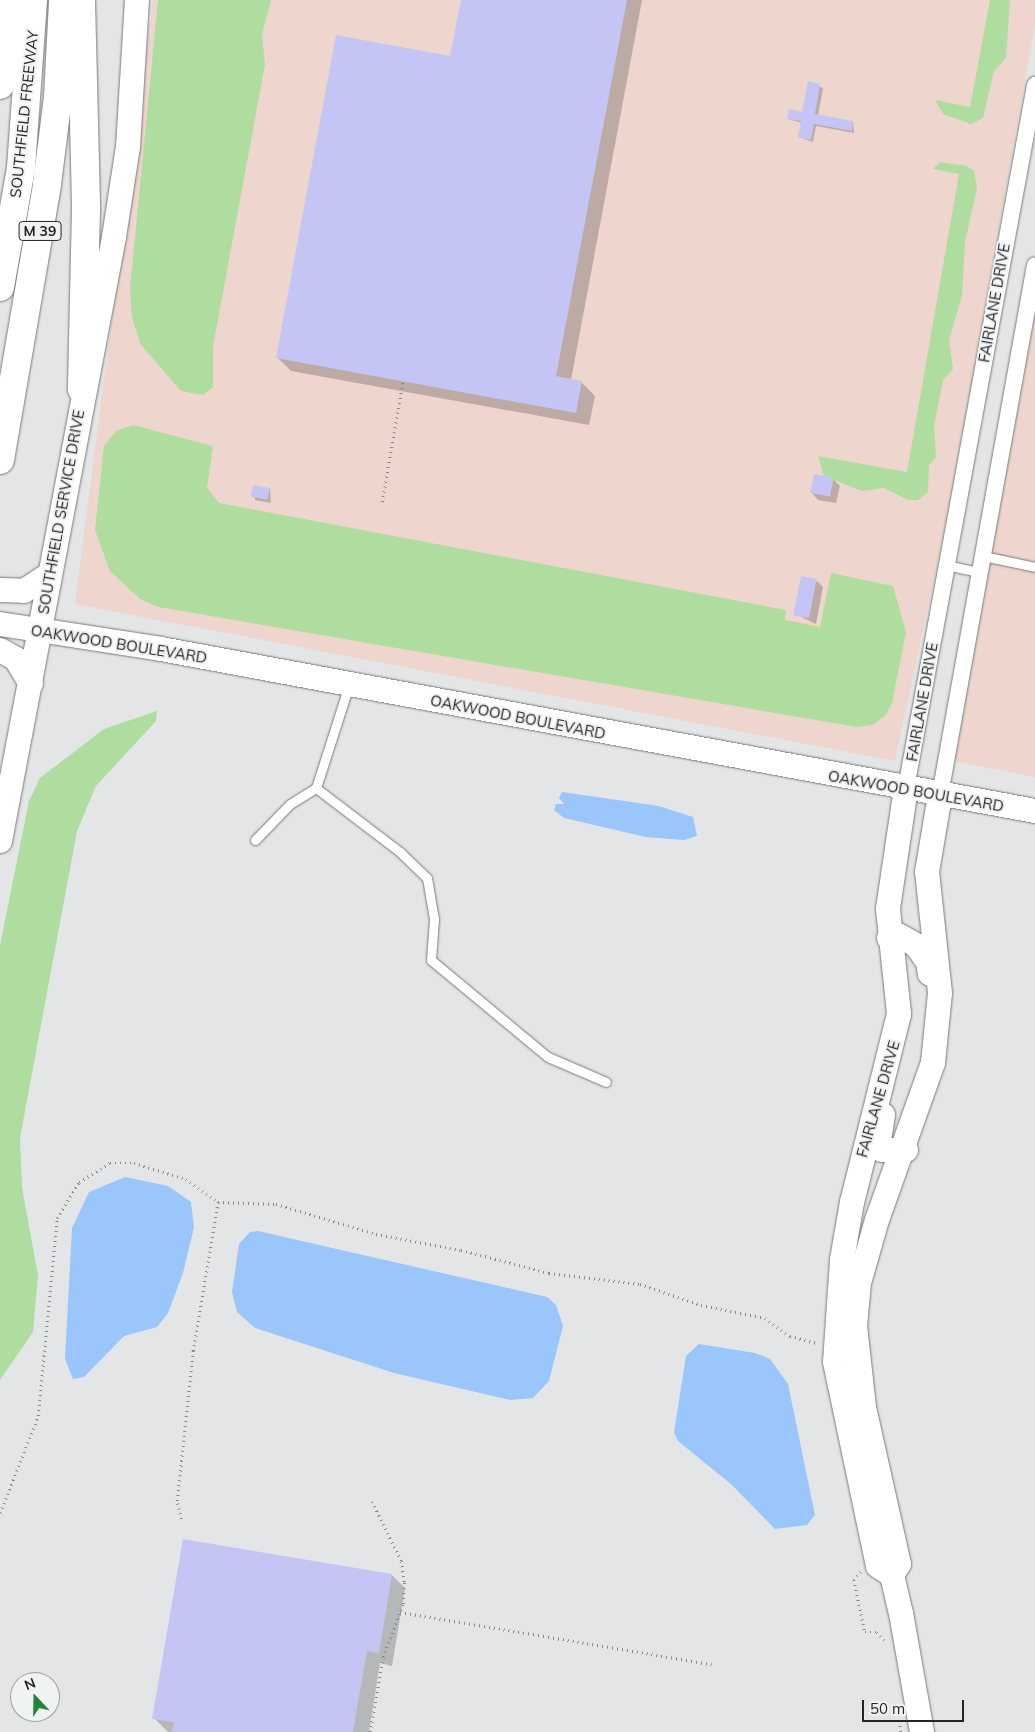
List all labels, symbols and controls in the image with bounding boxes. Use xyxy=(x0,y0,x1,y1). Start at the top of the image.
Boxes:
street label: SOUTHFIELD FREEWAY xyxy=(6,29,42,199)
road number: M 39 xyxy=(18,220,62,242)
street label: FAIRLANE DRIVE xyxy=(975,242,1013,364)
street label: SOUTHFIELD SERVICE DRIVE xyxy=(34,408,88,616)
street label: OAKWOOD BOULEVARD xyxy=(30,621,208,667)
street label: FAIRLANE DRIVE xyxy=(903,641,941,763)
street label: OAKWOOD BOULEVARD xyxy=(429,691,607,743)
street label: OAKWOOD BOULEVARD xyxy=(827,767,1005,815)
street label: FAIRLANE DRIVE xyxy=(853,1039,903,1159)
north arrow xyxy=(10,1672,60,1722)
text: N xyxy=(22,1674,38,1694)
scale bar xyxy=(865,1690,968,1722)
text: 50 m xyxy=(870,1699,905,1718)

